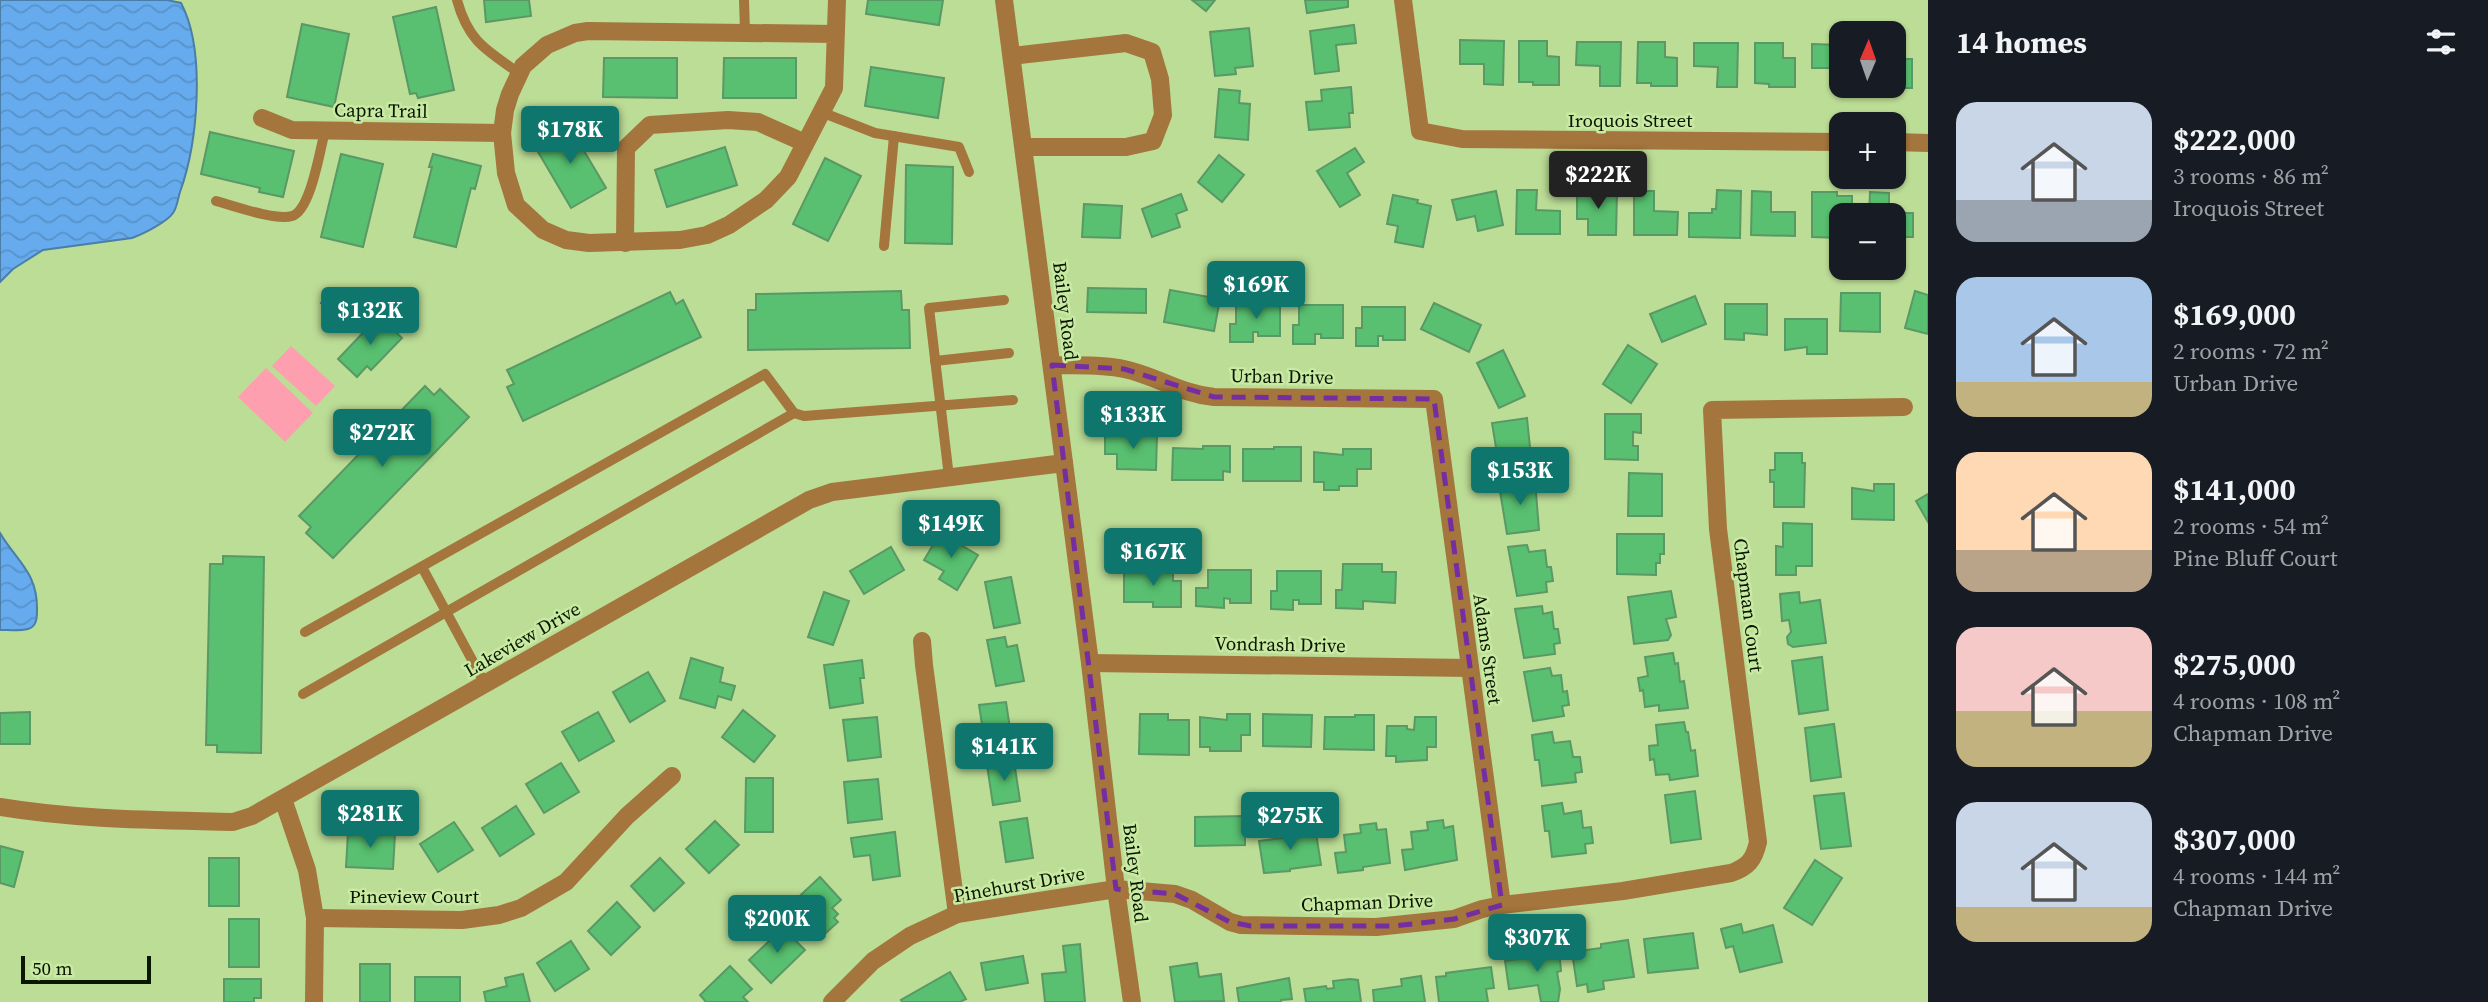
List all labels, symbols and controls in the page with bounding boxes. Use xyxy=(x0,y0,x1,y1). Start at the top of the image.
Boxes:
north arrow xyxy=(1829,21,1906,98)
map controls xyxy=(1829,21,1906,280)
text: 14 homes xyxy=(1956,22,2087,63)
icon: filters xyxy=(2422,23,2460,61)
street label: Capra Trail xyxy=(334,96,428,124)
pin: $178K xyxy=(521,106,619,166)
street label: Iroquois Street xyxy=(1568,107,1693,133)
button: + xyxy=(1829,112,1906,189)
text: $178K xyxy=(537,113,603,145)
text: $222,000 xyxy=(2173,119,2296,160)
icon: home xyxy=(2012,130,2096,214)
pin: $222K xyxy=(1549,152,1647,211)
text: $222K xyxy=(1565,158,1631,190)
text: 3 rooms · 86 m² xyxy=(2173,160,2329,192)
text: Iroquois Street xyxy=(2173,192,2324,224)
button: − xyxy=(1829,203,1906,280)
street label: Bailey Road xyxy=(1047,260,1085,362)
pin: $169K xyxy=(1207,262,1305,321)
text: $169K xyxy=(1223,268,1289,300)
pin: $132K xyxy=(321,288,419,347)
text: $132K xyxy=(337,294,403,326)
text: $169,000 xyxy=(2173,294,2296,335)
icon: home xyxy=(2012,305,2096,389)
text: 2 rooms · 72 m² xyxy=(2173,335,2329,367)
street label: Urban Drive xyxy=(1230,362,1334,390)
text: Urban Drive xyxy=(2173,367,2298,399)
pin: $133K xyxy=(1084,392,1182,451)
text: $133K xyxy=(1100,398,1166,430)
pin: $272K xyxy=(333,410,431,469)
text: $272K xyxy=(349,416,415,448)
pin: $153K xyxy=(1471,448,1569,507)
text: $153K xyxy=(1487,454,1553,486)
text: $141,000 xyxy=(2173,469,2296,510)
icon: home xyxy=(2012,480,2096,564)
pin: $149K xyxy=(902,500,1000,560)
text: $149K xyxy=(918,507,984,539)
text: 2 rooms · 54 m² xyxy=(2173,510,2329,542)
pin: $167K xyxy=(1104,528,1202,588)
text: $167K xyxy=(1120,535,1186,567)
street label: Chapman Court xyxy=(1728,537,1770,674)
text: Pine Bluff Court xyxy=(2173,542,2337,574)
street label: Adams Street xyxy=(1467,592,1509,707)
street label: Lakeview Drive xyxy=(459,595,585,683)
street label: Vondrash Drive xyxy=(1214,630,1346,658)
text: $275,000 xyxy=(2173,644,2296,685)
icon: home xyxy=(2012,655,2096,739)
text: 4 rooms · 108 m² xyxy=(2173,685,2340,717)
text: Chapman Drive xyxy=(2173,717,2333,749)
pin: $141K xyxy=(955,724,1053,783)
text: $141K xyxy=(971,730,1037,762)
pin: $281K xyxy=(321,790,419,850)
pin: $275K xyxy=(1241,792,1339,852)
text: $281K xyxy=(337,797,403,829)
text: $275K xyxy=(1257,799,1323,831)
text: $307,000 xyxy=(2173,819,2296,860)
street label: Bailey Road xyxy=(1117,822,1155,924)
icon: home xyxy=(2012,830,2096,914)
street label: Pinehurst Drive xyxy=(951,860,1087,908)
text: 4 rooms · 144 m² xyxy=(2173,860,2340,892)
street label: Pineview Court xyxy=(349,883,480,909)
street label: Chapman Drive xyxy=(1300,887,1434,917)
text: Chapman Drive xyxy=(2173,892,2333,924)
pin: $200K xyxy=(728,895,826,955)
text: $200K xyxy=(744,902,810,934)
pin: $307K xyxy=(1488,914,1586,974)
text: $307K xyxy=(1504,921,1570,953)
scale bar xyxy=(21,953,150,985)
text: 50 m xyxy=(32,955,73,981)

